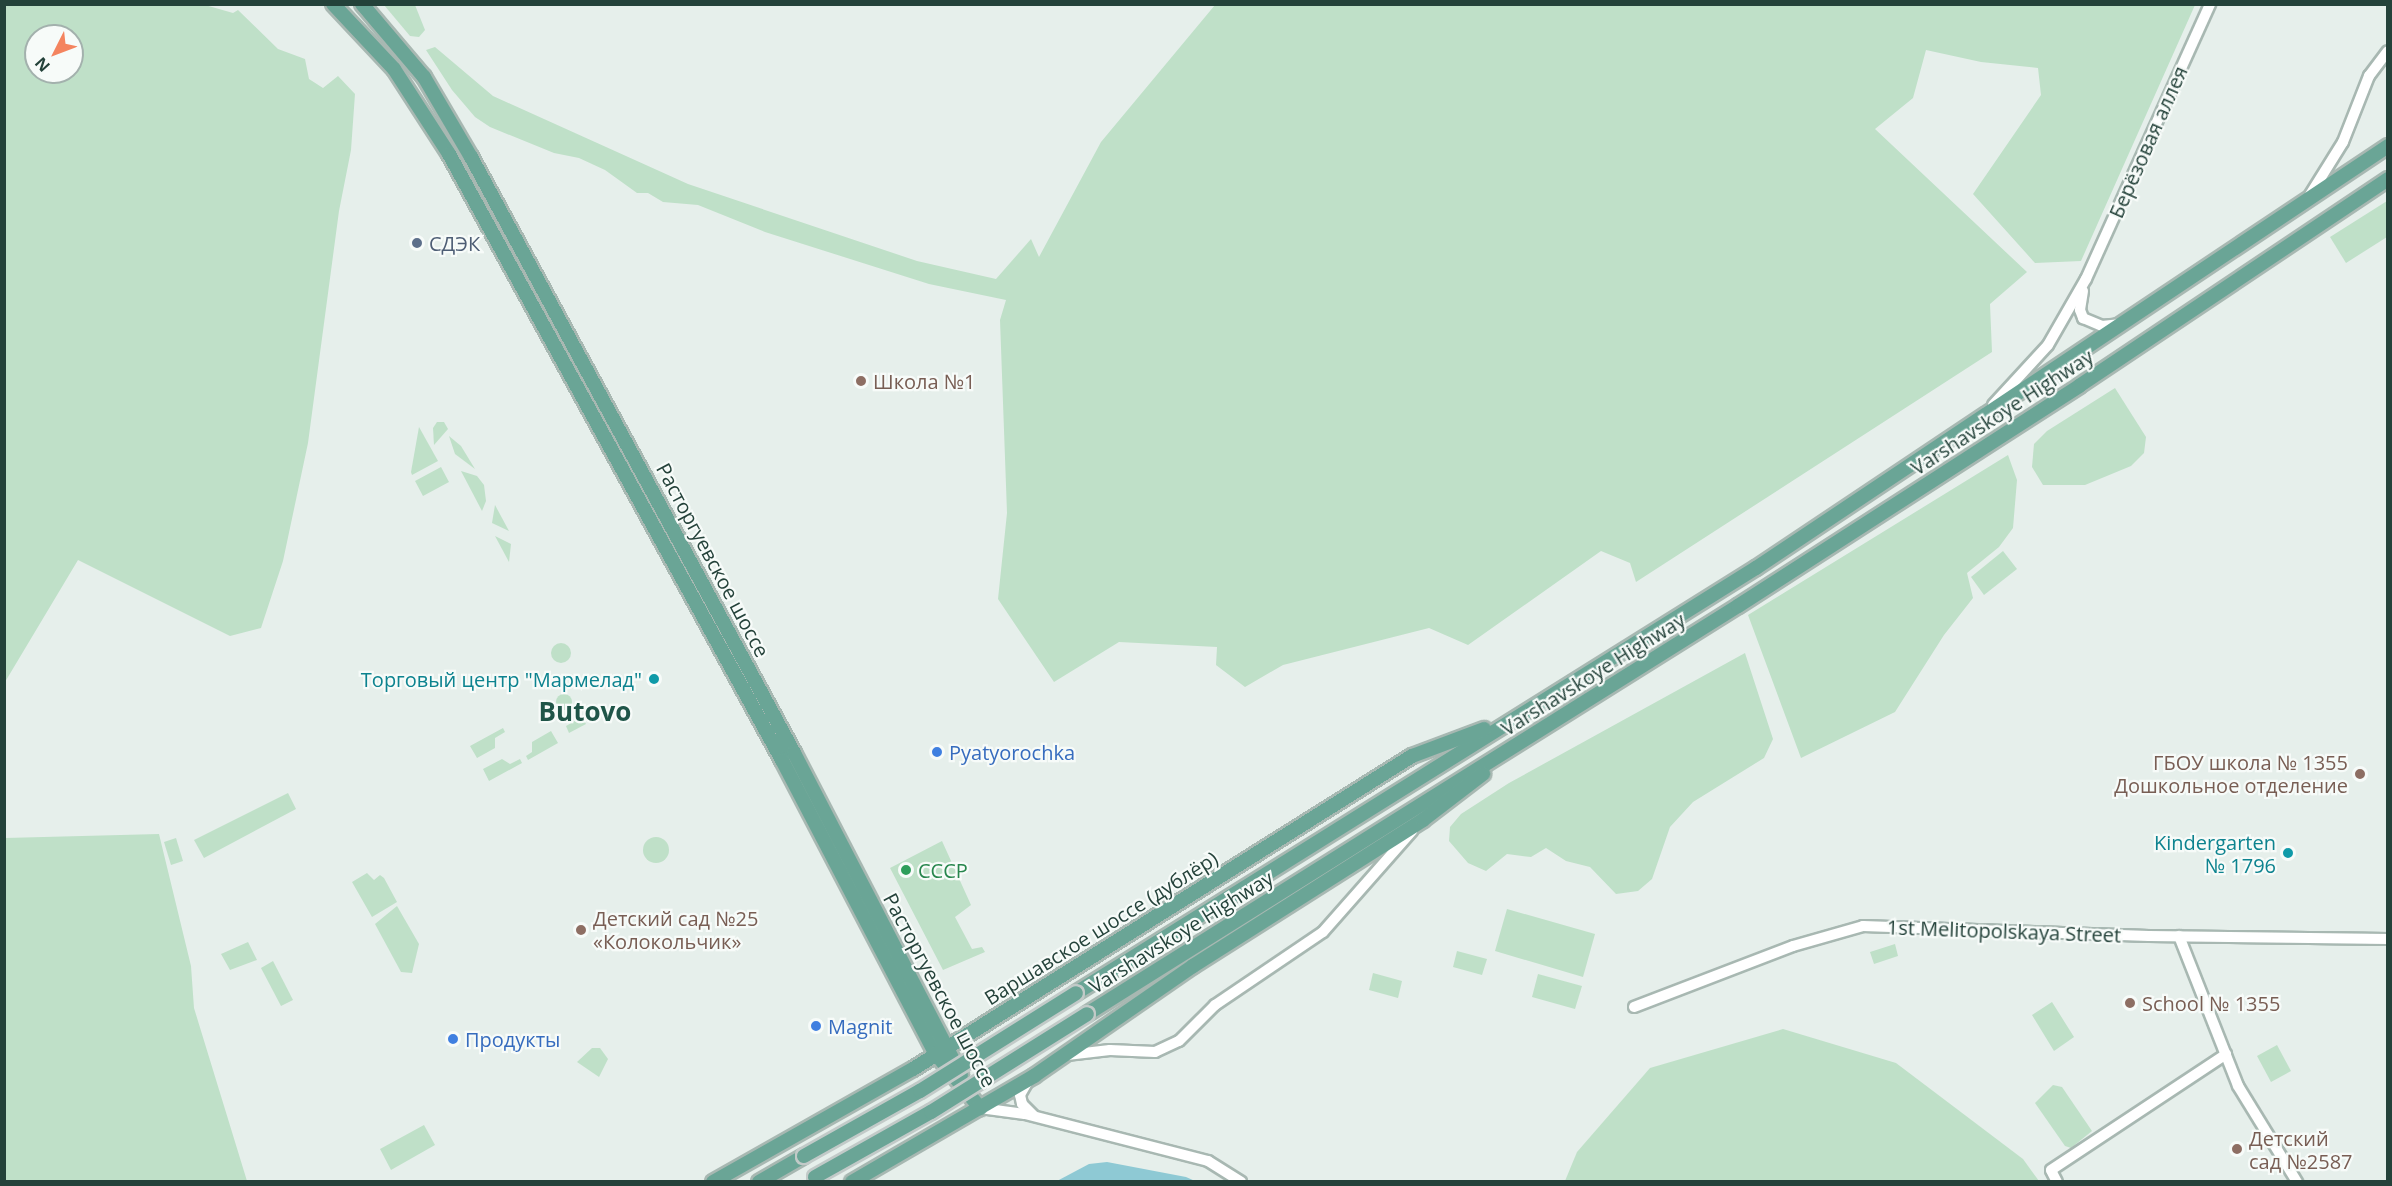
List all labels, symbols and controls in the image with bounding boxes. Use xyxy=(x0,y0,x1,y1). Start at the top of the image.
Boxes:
north arrow xyxy=(24,24,84,84)
text: N xyxy=(30,53,55,77)
street label: Берёзовая аллея xyxy=(2104,62,2192,222)
place label: СДЭК xyxy=(429,231,480,255)
marker: СДЭК xyxy=(410,236,424,250)
street label: Varshavskoye Highway xyxy=(1906,344,2098,480)
place label: Школа №1 xyxy=(873,369,976,393)
marker: Школа №1 xyxy=(854,374,868,388)
street label: Расторгуевское шоссе xyxy=(652,459,774,661)
street label: Varshavskoye Highway xyxy=(1497,608,1689,740)
place label: Торговый центр "Мармелад" xyxy=(361,667,642,691)
marker: Торговый центр "Мармелад" xyxy=(647,672,661,686)
district label: Butovo xyxy=(539,696,631,728)
place label: Pyatyorochka xyxy=(949,740,1075,764)
marker: Pyatyorochka xyxy=(930,745,944,759)
place label: ГБОУ школа № 1355 Дошкольное отделение xyxy=(2114,750,2348,797)
marker: ГБОУ школа № 1355 Дошкольное отделение xyxy=(2353,767,2367,781)
place label: Kindergarten № 1796 xyxy=(2154,830,2276,877)
street label: Варшавское шоссе (дублёр) xyxy=(980,846,1222,1010)
marker: Kindergarten № 1796 xyxy=(2281,846,2295,860)
place label: СССР xyxy=(918,858,968,882)
marker: СССР xyxy=(899,863,913,877)
street label: Varshavskoye Highway xyxy=(1085,866,1277,998)
street label: Расторгуевское шоссе xyxy=(879,889,1001,1091)
place label: Детский сад №25 «Колокольчик» xyxy=(593,906,758,953)
street label: 1st Melitopolskaya Street xyxy=(1886,915,2122,947)
marker: Детский сад №25 «Колокольчик» xyxy=(574,923,588,937)
place label: School № 1355 xyxy=(2142,991,2280,1015)
marker: School № 1355 xyxy=(2123,996,2137,1010)
place label: Magnit xyxy=(828,1014,892,1038)
marker: Magnit xyxy=(809,1019,823,1033)
place label: Продукты xyxy=(465,1027,560,1051)
marker: Продукты xyxy=(446,1032,460,1046)
place label: Детский сад №2587 xyxy=(2249,1126,2352,1173)
marker: Детский сад №2587 xyxy=(2230,1142,2244,1156)

